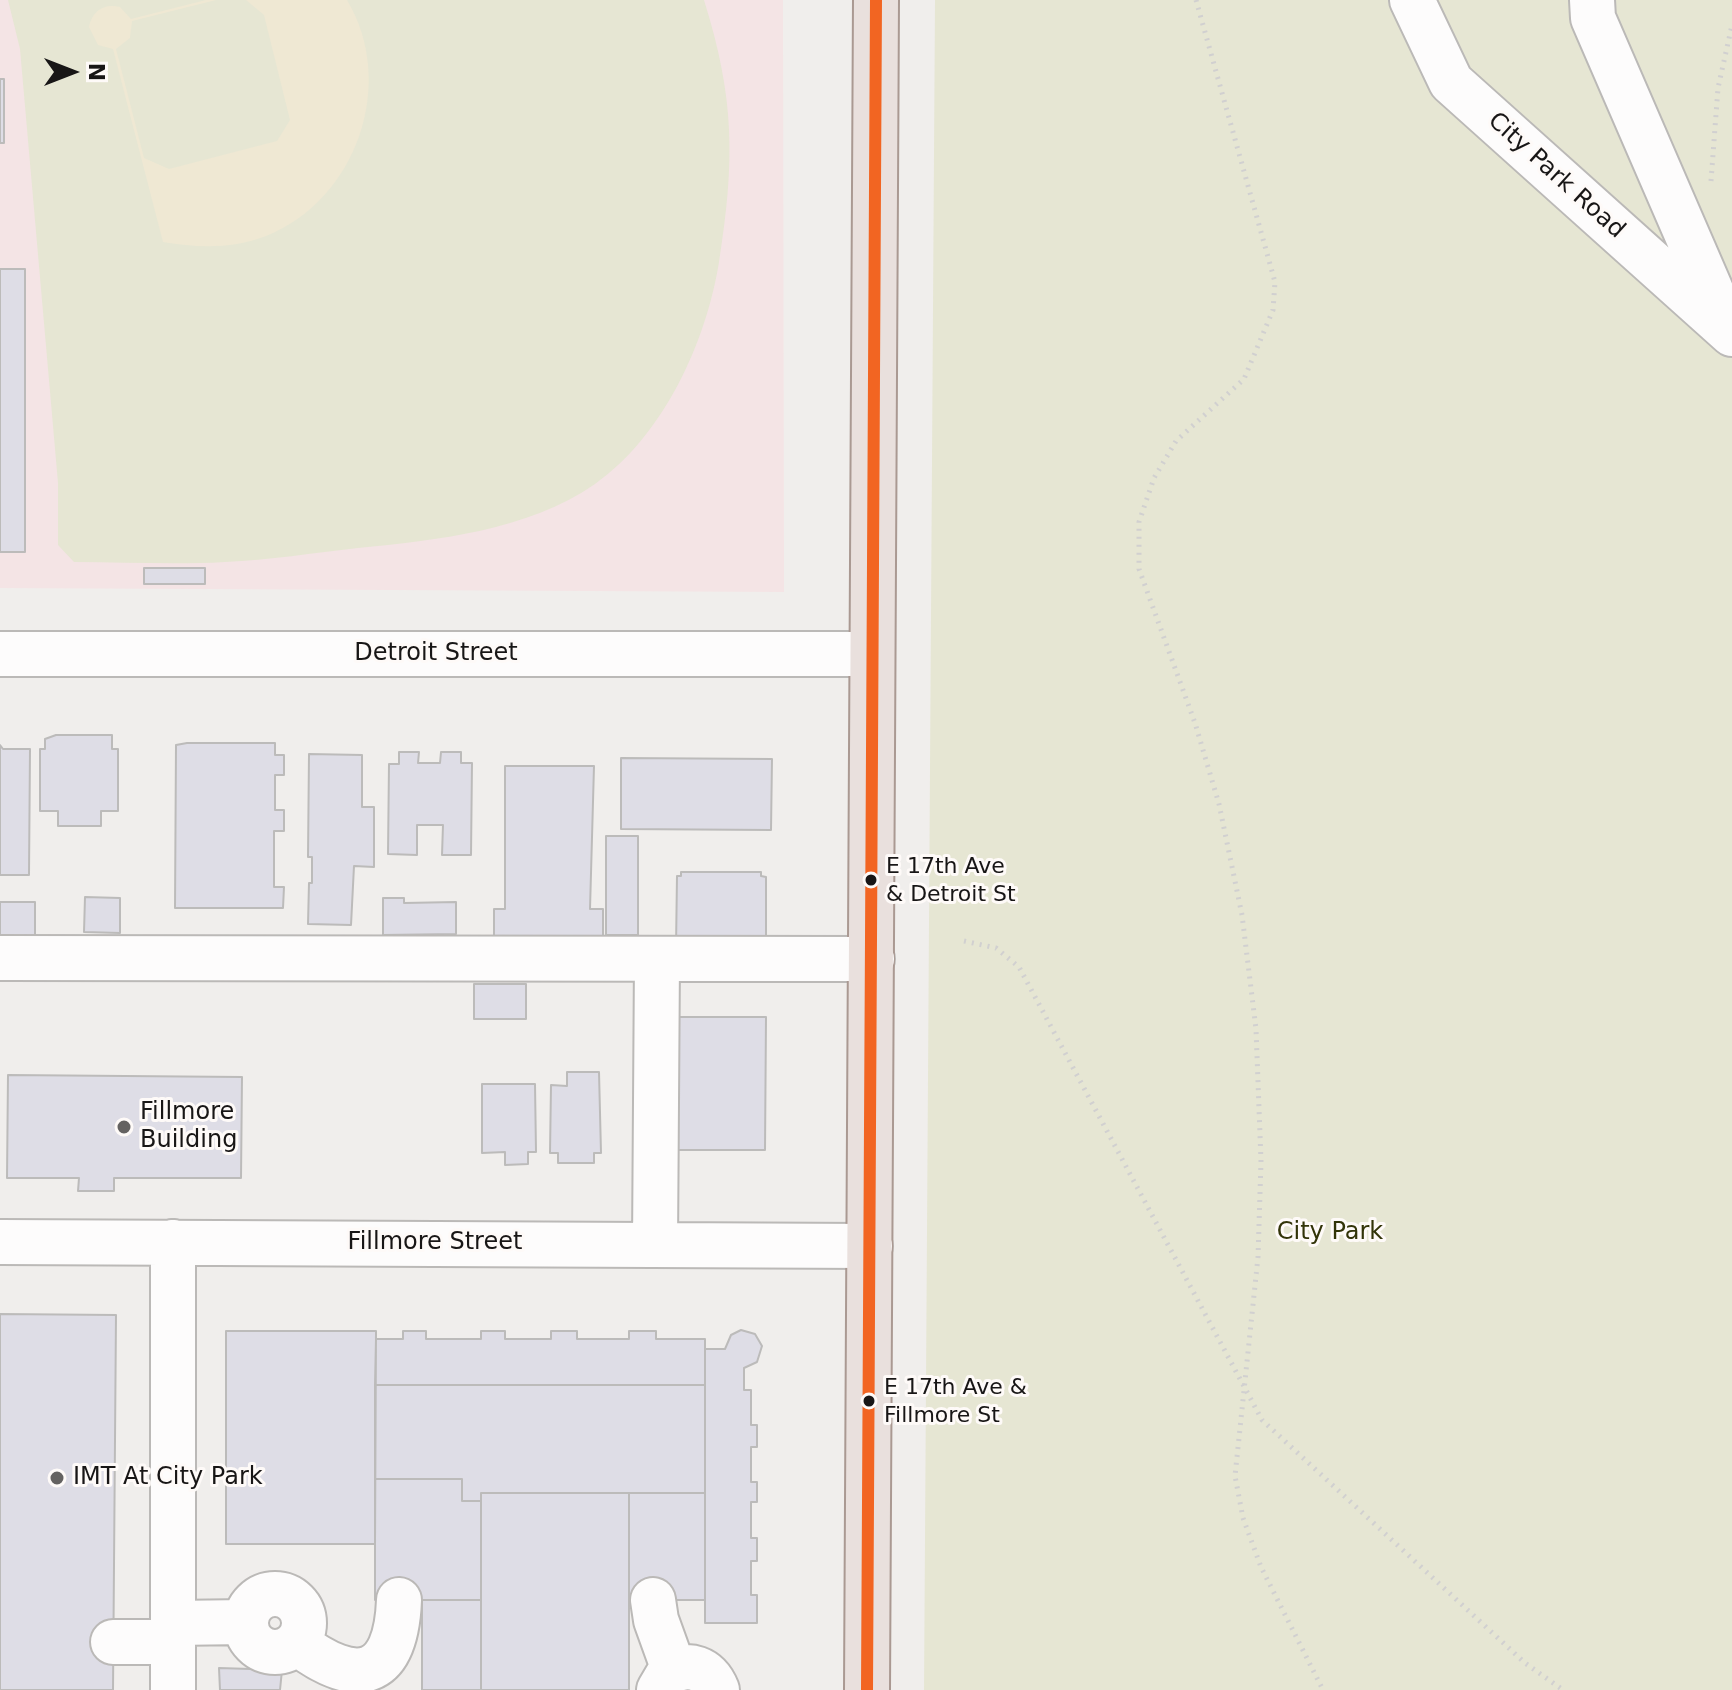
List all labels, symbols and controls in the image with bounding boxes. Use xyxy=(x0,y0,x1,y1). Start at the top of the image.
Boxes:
north arrow xyxy=(32,32,112,112)
text: N xyxy=(84,63,109,81)
street label: City Park Road xyxy=(1482,107,1630,245)
street label: Detroit Street xyxy=(354,640,518,668)
place label: E 17th Ave & Detroit St xyxy=(886,854,1016,906)
marker: E 17th Ave & Detroit St xyxy=(863,872,879,888)
place label: Fillmore Building xyxy=(140,1099,237,1155)
marker: Fillmore Building xyxy=(115,1118,133,1136)
park label: City Park xyxy=(1277,1219,1383,1247)
street label: Fillmore Street xyxy=(348,1229,522,1257)
place label: E 17th Ave & Fillmore St xyxy=(884,1375,1027,1426)
marker: E 17th Ave & Fillmore St xyxy=(861,1393,877,1409)
place label: IMT At City Park xyxy=(73,1464,263,1492)
marker: IMT At City Park xyxy=(48,1469,66,1487)

